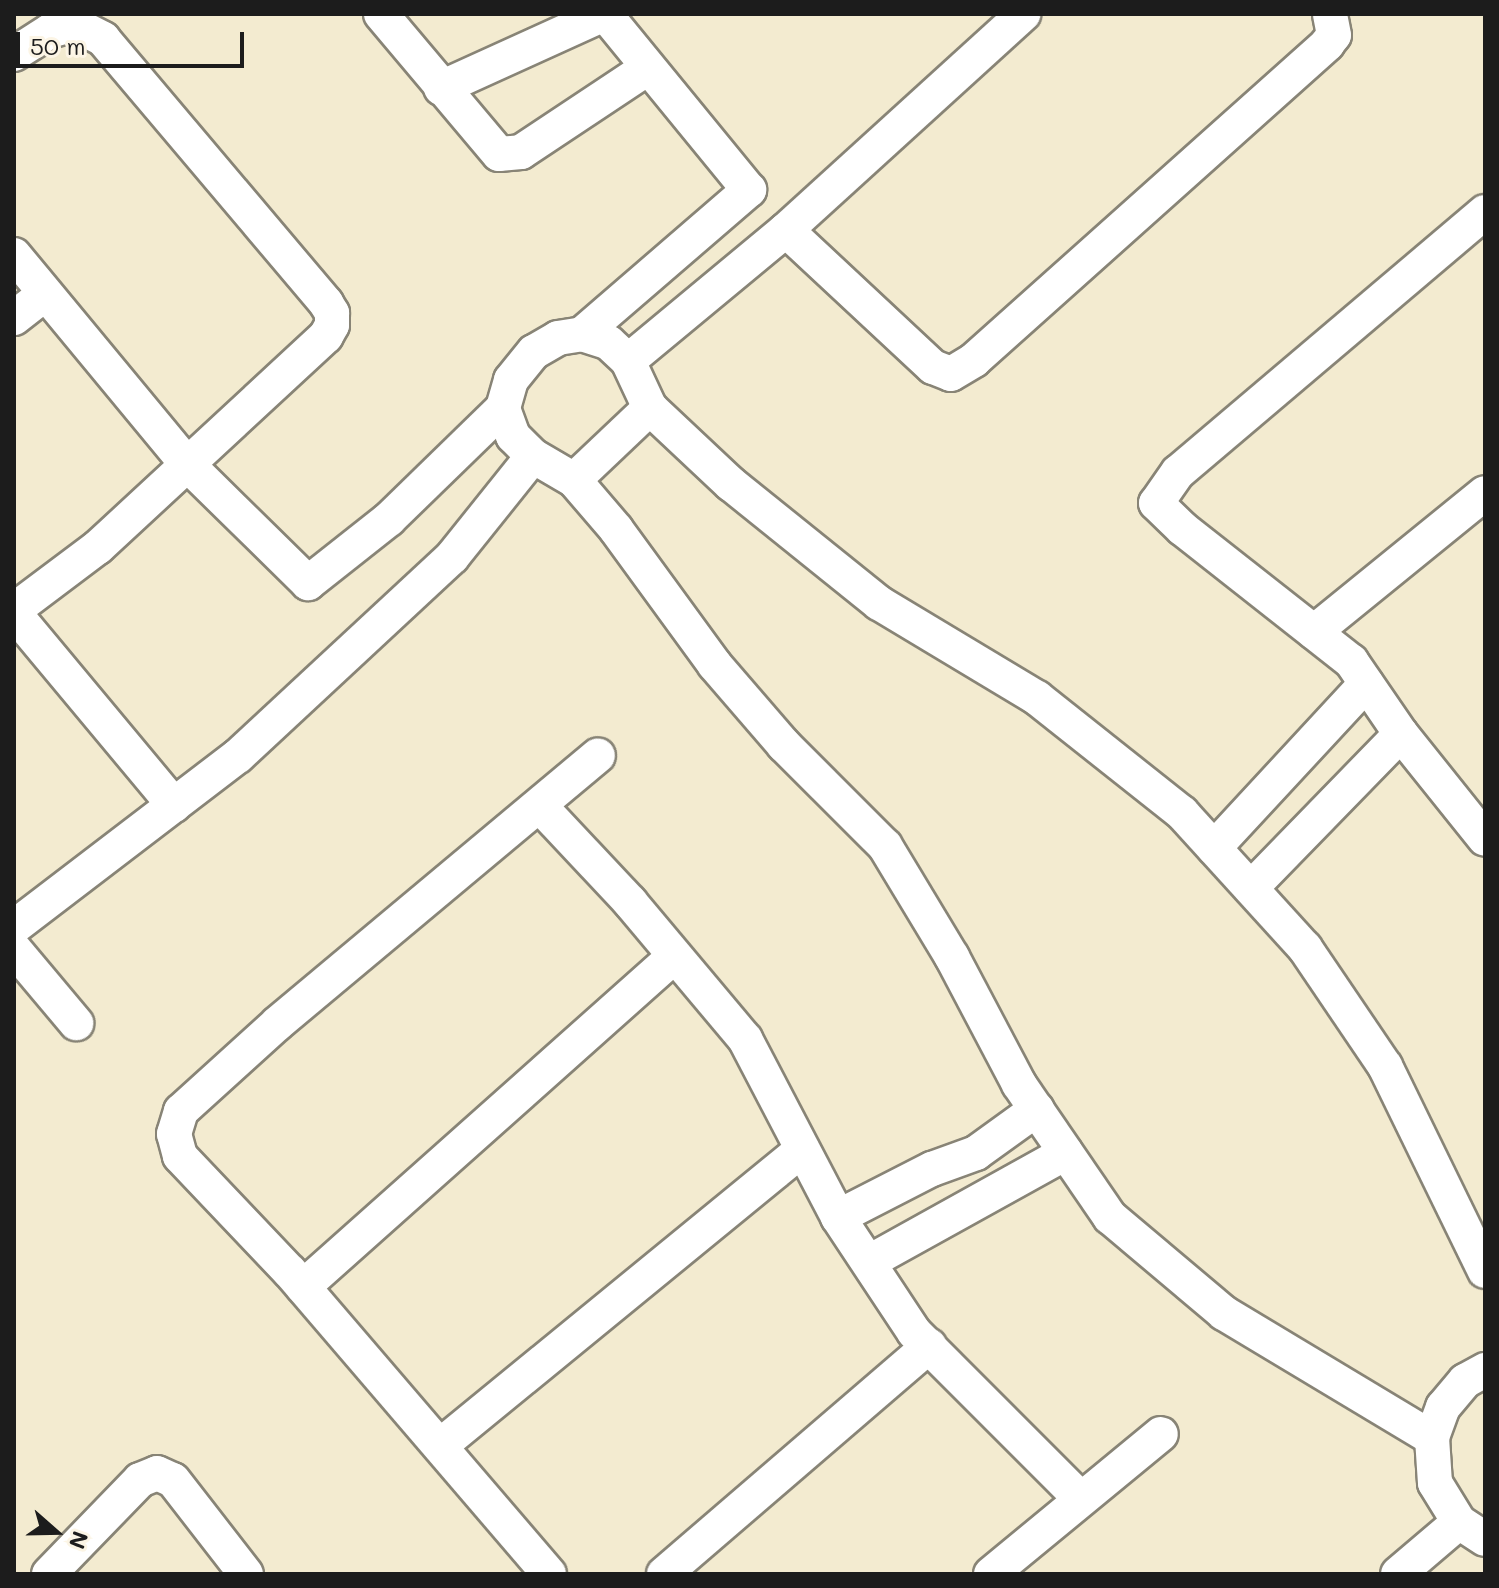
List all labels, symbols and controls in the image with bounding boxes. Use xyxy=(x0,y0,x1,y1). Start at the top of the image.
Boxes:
scale bar xyxy=(20,16,248,66)
text: 50 m xyxy=(30,30,86,61)
north arrow xyxy=(16,1492,96,1572)
text: N xyxy=(63,1528,96,1553)

